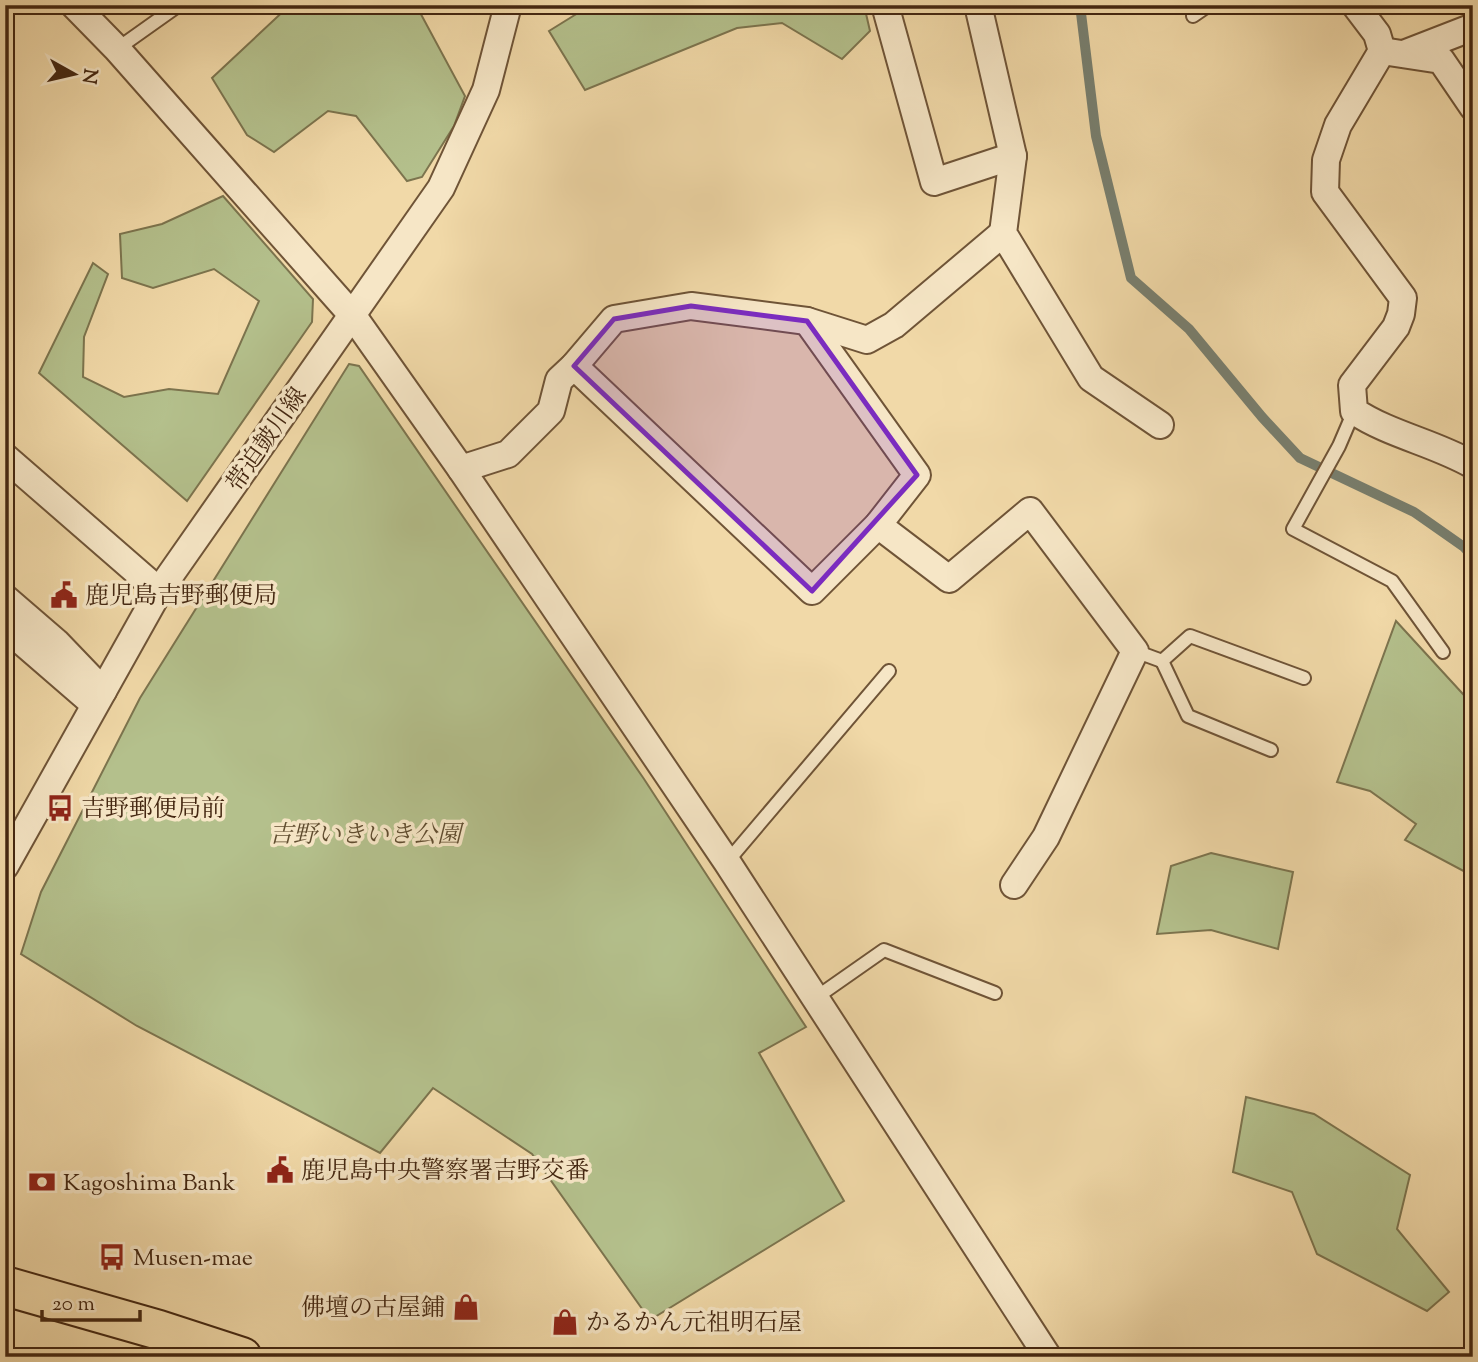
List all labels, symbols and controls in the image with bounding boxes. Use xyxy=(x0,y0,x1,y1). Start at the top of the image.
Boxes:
north arrow xyxy=(38,38,108,108)
text: N xyxy=(74,67,103,85)
street label: 帯迫皷川線 xyxy=(219,381,316,499)
public building icon: 鹿児島吉野郵便局 xyxy=(49,580,79,610)
place label: 鹿児島吉野郵便局 xyxy=(85,580,277,614)
bus stop icon: 吉野郵便局前 xyxy=(45,793,75,823)
place label: 吉野郵便局前 xyxy=(81,793,225,827)
park label: 吉野いきいき公園 xyxy=(269,819,465,853)
public building icon: 鹿児島中央警察署吉野交番 xyxy=(265,1155,295,1185)
place label: 鹿児島中央警察署吉野交番 xyxy=(301,1155,589,1189)
bank icon: Kagoshima Bank xyxy=(27,1167,57,1197)
place label: Kagoshima Bank xyxy=(63,1167,236,1201)
bus stop icon: Musen-mae xyxy=(97,1242,127,1272)
place label: Musen-mae xyxy=(133,1242,253,1276)
scale bar xyxy=(42,1278,140,1322)
text: 20 m xyxy=(52,1290,95,1320)
place label: 佛壇の古屋鋪 xyxy=(301,1292,445,1326)
shop icon: 佛壇の古屋鋪 xyxy=(451,1292,481,1322)
shop icon: かるかん元祖明石屋 xyxy=(550,1307,580,1337)
place label: かるかん元祖明石屋 xyxy=(586,1307,802,1341)

